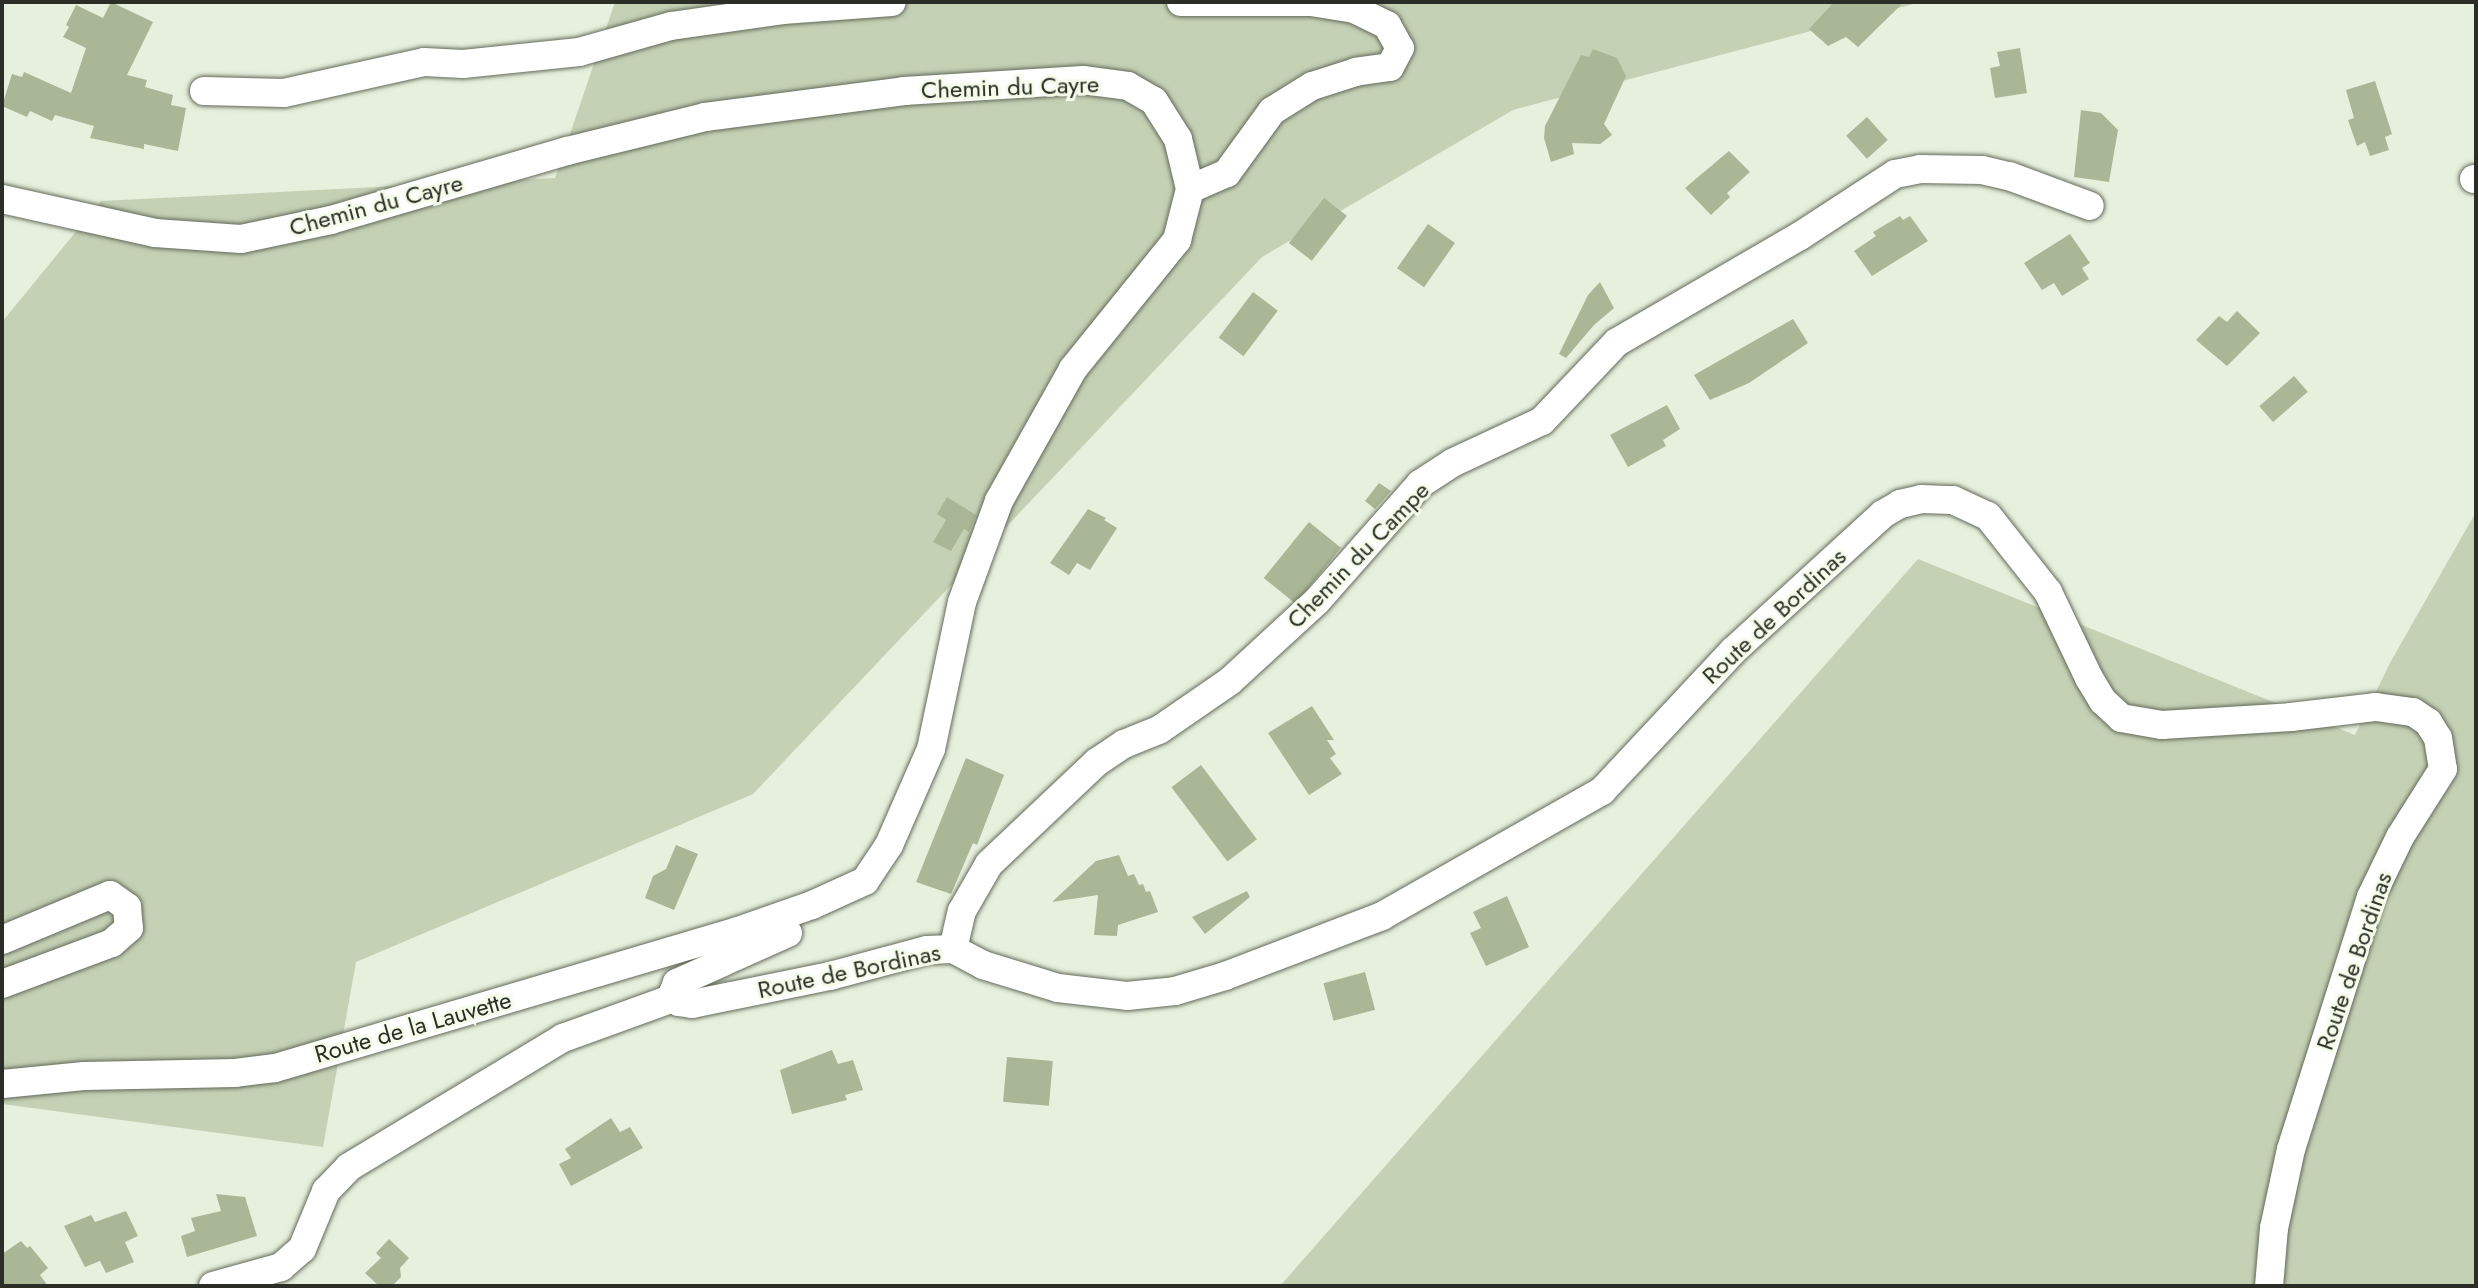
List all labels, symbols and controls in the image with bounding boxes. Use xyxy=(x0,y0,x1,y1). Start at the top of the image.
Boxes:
street label: Chemin du Cayre xyxy=(920,69,1100,105)
street label: Chemin du Cayre xyxy=(286,168,466,242)
street label: Chemin du Campe xyxy=(1281,476,1435,634)
street label: Route de Bordinas xyxy=(1696,542,1852,690)
street label: Route de Bordinas xyxy=(2310,868,2398,1054)
street label: Route de Bordinas xyxy=(755,938,943,1004)
street label: Route de la Lauvette xyxy=(311,985,515,1069)

